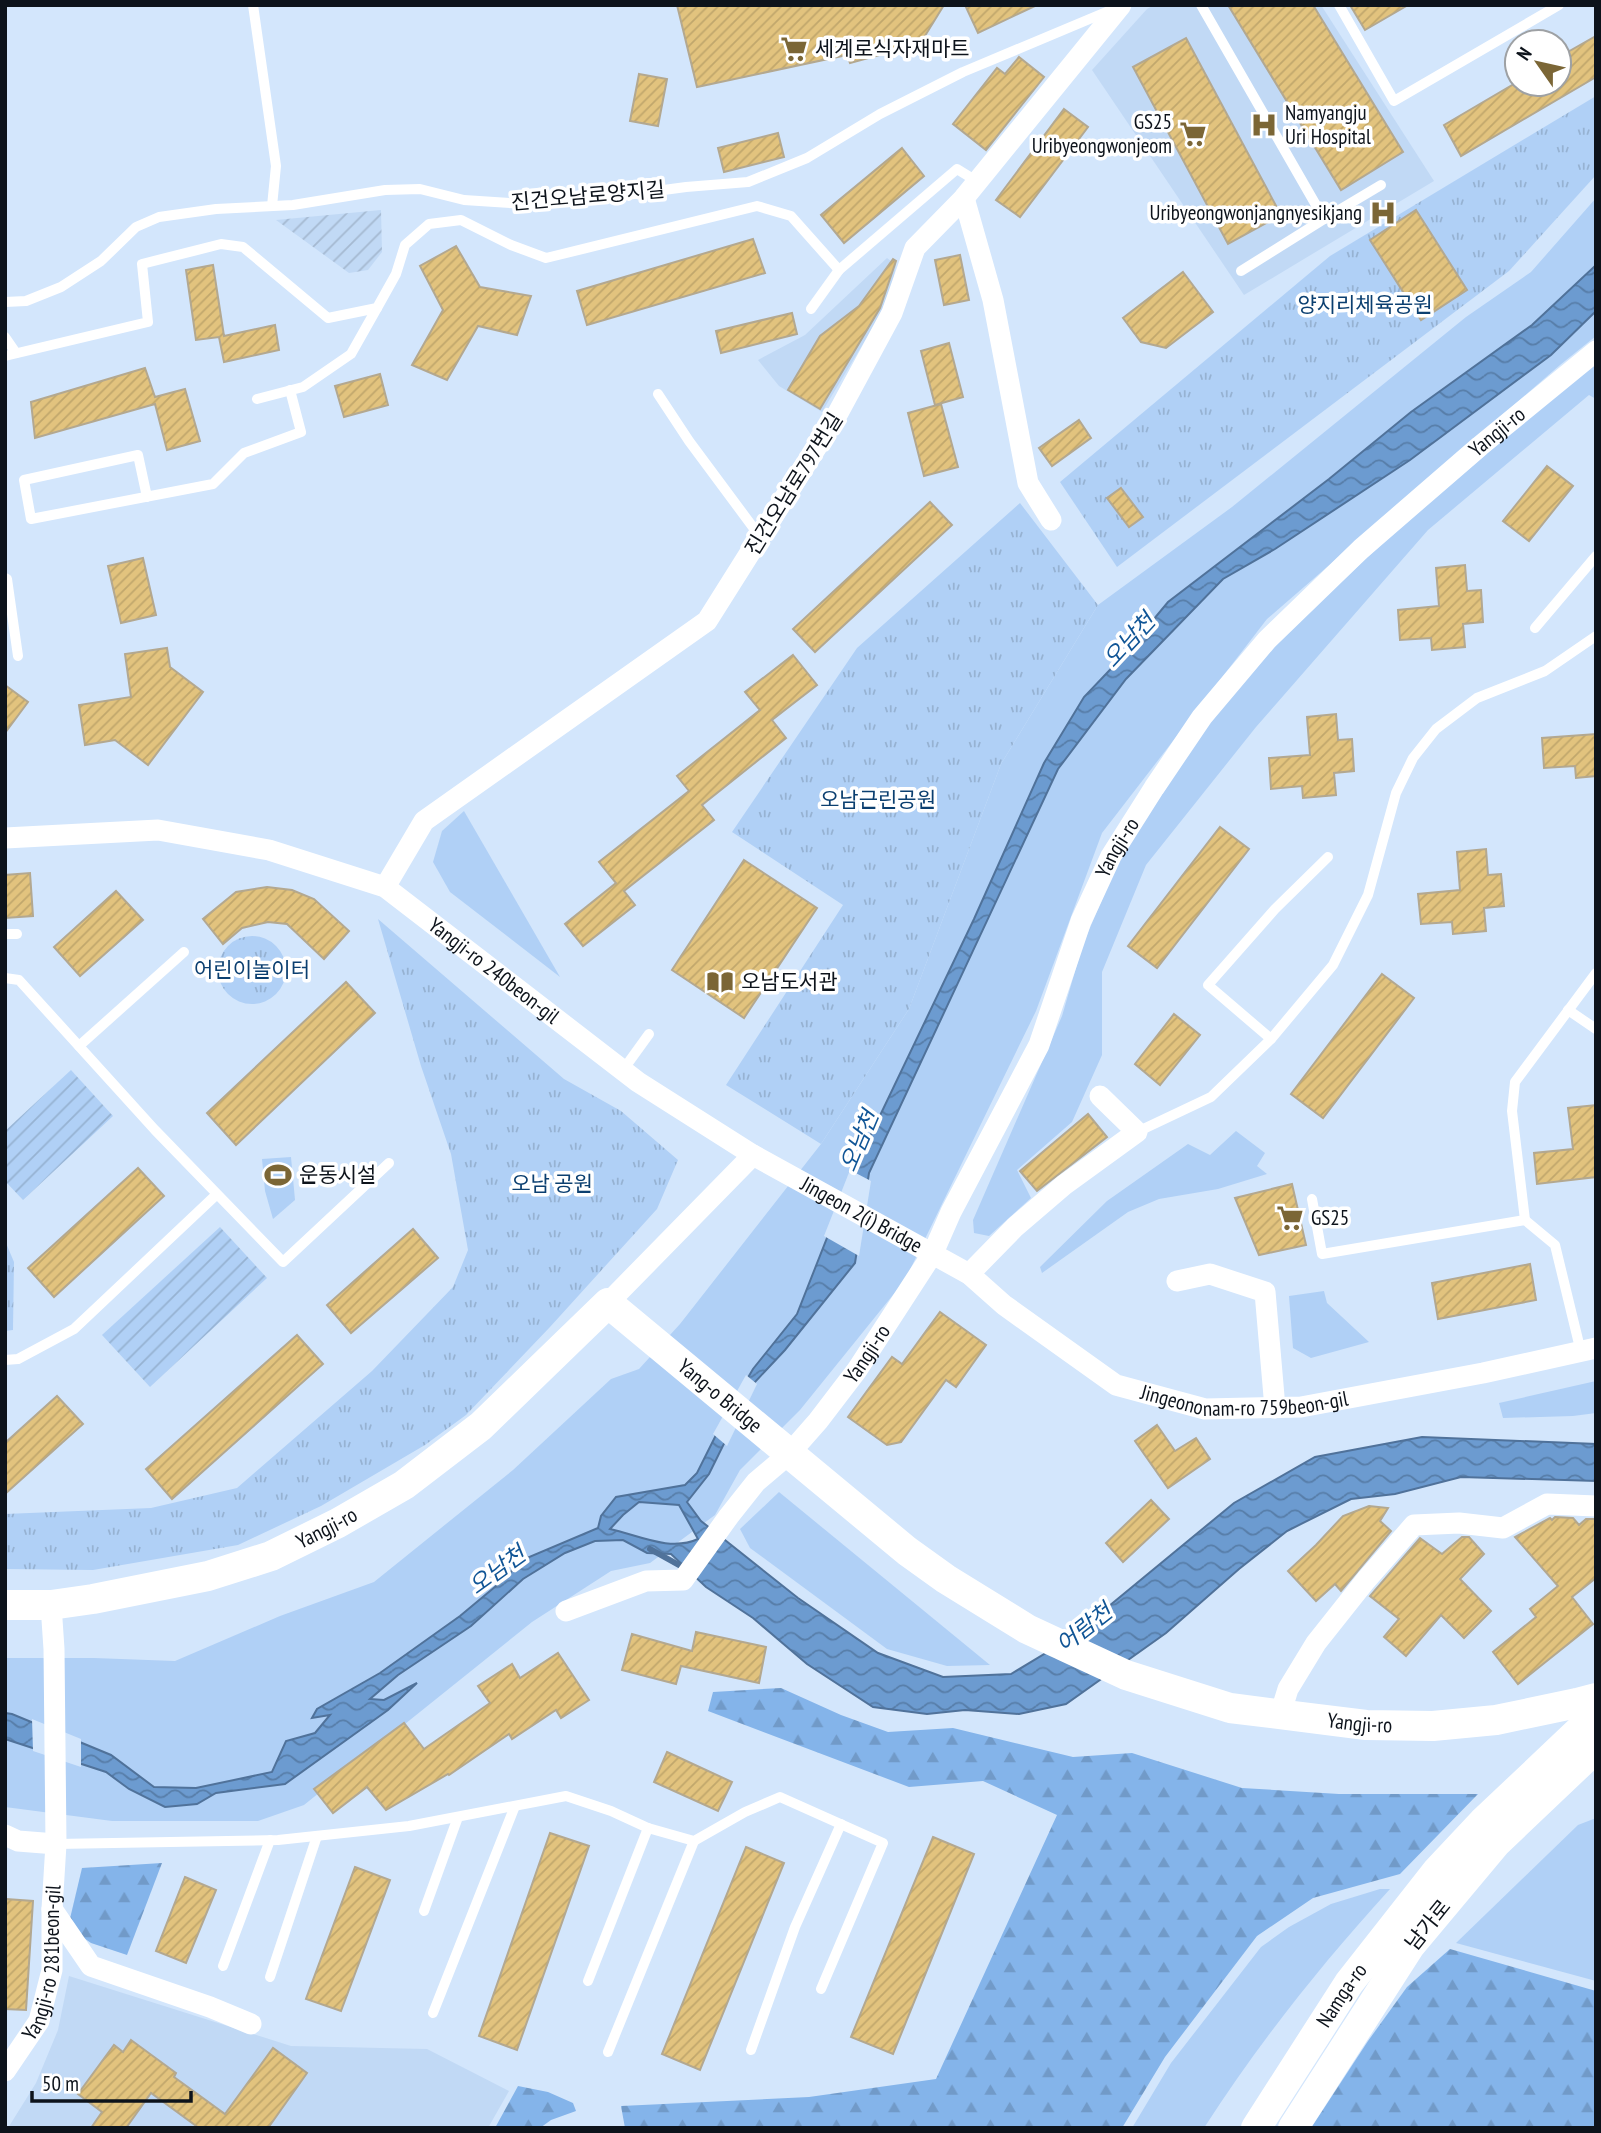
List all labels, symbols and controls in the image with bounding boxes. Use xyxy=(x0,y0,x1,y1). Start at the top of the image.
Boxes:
north arrow xyxy=(1503,28,1573,98)
supermarket icon: 세계로식자재마트 xyxy=(779,34,809,64)
place label: 세계로식자재마트 xyxy=(815,35,970,62)
text: N xyxy=(1511,43,1537,64)
place label: Namyangju Uri Hospital xyxy=(1285,99,1371,150)
place label: GS25 Uribyeongwonjeom xyxy=(1032,108,1172,159)
hospital icon: Namyangju Uri Hospital xyxy=(1249,110,1279,140)
supermarket icon: GS25 Uribyeongwonjeom xyxy=(1178,119,1208,149)
street label: 진건오남로양지길 xyxy=(510,175,666,216)
hospital icon: Uribyeongwonjangnyesikjang xyxy=(1368,198,1398,228)
place label: Uribyeongwonjangnyesikjang xyxy=(1150,199,1362,226)
park label: 양지리체육공원 xyxy=(1297,291,1433,318)
street label: Yangji-ro xyxy=(1463,400,1531,463)
street label: 진건오남로797번길 xyxy=(739,407,848,560)
water label: 오남천 xyxy=(1096,604,1163,673)
park label: 오남근린공원 xyxy=(820,786,936,813)
street label: Yangji-ro xyxy=(1089,812,1145,882)
street label: Yangji-ro 240beon-gil xyxy=(423,911,565,1030)
park label: 어린이놀이터 xyxy=(194,956,310,983)
library icon: 오남도서관 xyxy=(705,967,735,997)
place label: 오남도서관 xyxy=(741,968,838,995)
water label: 오남천 xyxy=(833,1103,885,1176)
sports icon: 운동시설 xyxy=(263,1160,293,1190)
place label: 운동시설 xyxy=(299,1161,376,1188)
park label: 오남 공원 xyxy=(511,1170,593,1197)
street label: Jingeon 2(i) Bridge xyxy=(796,1170,927,1259)
supermarket icon: GS25 xyxy=(1275,1203,1305,1233)
place label: GS25 xyxy=(1311,1204,1349,1231)
street label: Yangji-ro xyxy=(838,1319,896,1389)
street label: Yang-o Bridge xyxy=(673,1353,768,1438)
street label: Jingeononam-ro 759beon-gil xyxy=(1137,1378,1350,1422)
street label: Yangji-ro xyxy=(291,1501,362,1555)
water label: 오남천 xyxy=(463,1538,533,1600)
water label: 어람천 xyxy=(1050,1595,1120,1659)
street label: Yangji-ro xyxy=(1326,1706,1392,1738)
street label: Yangji-ro 281beon-gil xyxy=(16,1884,66,2045)
street label: 남가로 xyxy=(1399,1894,1456,1956)
street label: Namga-ro xyxy=(1310,1957,1373,2032)
scale bar xyxy=(32,2060,191,2104)
text: 50 m xyxy=(42,2070,79,2097)

